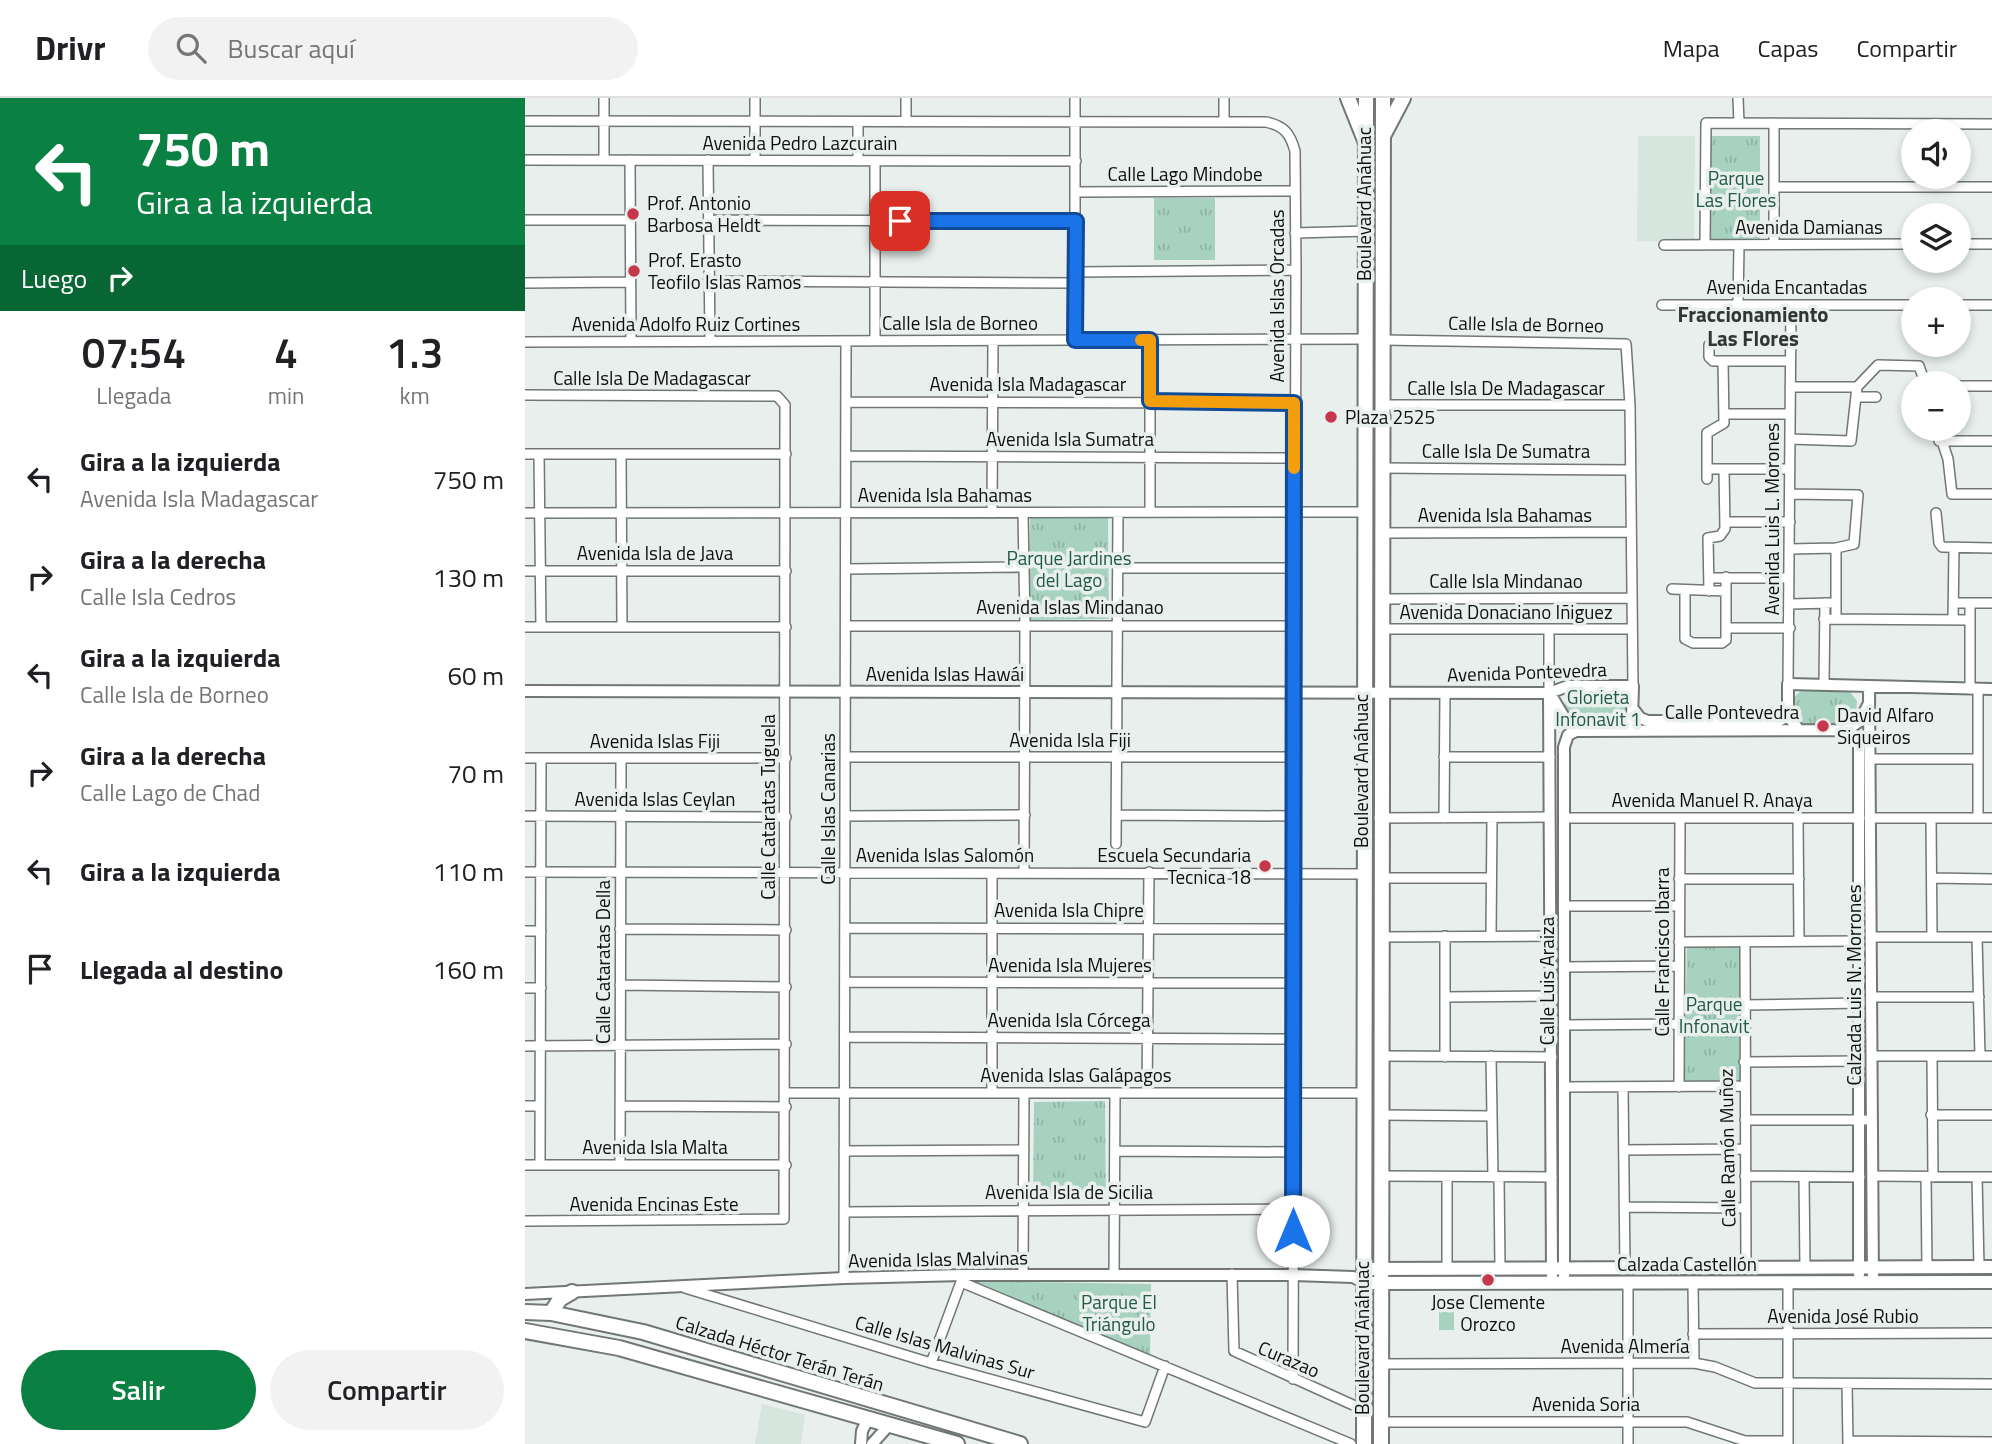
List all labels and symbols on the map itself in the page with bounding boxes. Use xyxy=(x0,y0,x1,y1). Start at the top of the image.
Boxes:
street label: Boulevard Anáhuac xyxy=(1349,127,1378,281)
street label: Avenida Pedro Lazcurain xyxy=(702,128,898,157)
street label: Calle Lago Mindobe xyxy=(1107,159,1263,188)
park label: Parque Las Flores xyxy=(1696,163,1777,214)
place label: Prof. Antonio Barbosa Heldt xyxy=(647,188,761,239)
pin xyxy=(870,191,930,251)
marker: Prof. Antonio Barbosa Heldt xyxy=(625,206,641,222)
street label: Avenida Islas Orcadas xyxy=(1262,209,1291,383)
street label: Avenida Damianas xyxy=(1735,212,1883,241)
place label: Prof. Erasto Teofilo Islas Ramos xyxy=(648,245,802,296)
marker: Prof. Erasto Teofilo Islas Ramos xyxy=(626,263,642,279)
street label: Avenida Encantadas xyxy=(1707,272,1868,301)
district label: Fraccionamiento Las Flores xyxy=(1677,298,1829,354)
street label: Calle Isla de Borneo xyxy=(882,308,1038,337)
street label: Calle Isla de Borneo xyxy=(1448,308,1604,339)
street label: Avenida Adolfo Ruiz Cortines xyxy=(572,309,800,338)
street label: Calle Isla De Madagascar xyxy=(553,363,751,392)
street label: Avenida Isla Madagascar xyxy=(930,369,1127,398)
street label: Calle Isla De Madagascar xyxy=(1407,373,1605,402)
place label: Plaza 2525 xyxy=(1345,402,1435,431)
marker: Plaza 2525 xyxy=(1323,409,1339,425)
street label: Avenida Luis L. Morones xyxy=(1757,423,1786,615)
street label: Avenida Isla Sumatra xyxy=(986,424,1154,453)
street label: Calle Isla De Sumatra xyxy=(1422,436,1591,465)
street label: Avenida Isla Bahamas xyxy=(858,480,1032,509)
street label: Avenida Isla Bahamas xyxy=(1418,500,1592,529)
street label: Avenida Isla de Java xyxy=(577,538,734,567)
park label: Parque Jardines del Lago xyxy=(1006,543,1132,594)
street label: Calle Isla Mindanao xyxy=(1429,566,1583,595)
street label: Avenida Islas Mindanao xyxy=(976,592,1164,621)
street label: Avenida Donaciano Iñiguez xyxy=(1399,597,1613,626)
street label: Avenida Pontevedra xyxy=(1447,654,1608,689)
street label: Avenida Islas Hawái xyxy=(866,659,1024,688)
park label: Glorieta Infonavit 1 xyxy=(1555,682,1641,733)
street label: Boulevard Anáhuac xyxy=(1346,694,1375,848)
street label: Calle Pontevedra xyxy=(1665,697,1800,726)
place label: David Alfaro Siqueiros xyxy=(1837,700,1934,751)
street label: Calle Cataratas Tuguela xyxy=(753,714,782,900)
marker: David Alfaro Siqueiros xyxy=(1815,718,1831,734)
street label: Avenida Isla Fiji xyxy=(1009,725,1131,754)
street label: Avenida Islas Fiji xyxy=(590,726,720,755)
street label: Calle Islas Canarias xyxy=(813,733,842,885)
street label: Avenida Islas Ceylan xyxy=(575,784,735,813)
street label: Avenida Manuel R. Anaya xyxy=(1611,785,1813,814)
street label: Avenida Islas Salomón xyxy=(856,840,1034,869)
place label: Escuela Secundaria Tecnica 18 xyxy=(1097,840,1251,891)
marker: Escuela Secundaria Tecnica 18 xyxy=(1257,858,1273,874)
street label: Calle Francisco Ibarra xyxy=(1647,867,1676,1036)
street label: Calle Cataratas Della xyxy=(588,880,617,1044)
street label: Calzada Luis N. Morrones xyxy=(1839,884,1868,1086)
street label: Avenida Isla Chipre xyxy=(994,895,1144,924)
street label: Calle Luis Araiza xyxy=(1532,916,1561,1045)
street label: Avenida Isla Mujeres xyxy=(988,950,1152,979)
park label: Parque Infonavit xyxy=(1679,989,1750,1040)
street label: Avenida Isla Córcega xyxy=(988,1005,1151,1034)
street label: Avenida Islas Galápagos xyxy=(980,1060,1172,1089)
street label: Calle Ramón Muñoz xyxy=(1711,1068,1742,1228)
street label: Avenida Isla Malta xyxy=(582,1132,728,1161)
street label: Avenida Isla de Sicilia xyxy=(985,1177,1154,1206)
street label: Avenida Encinas Este xyxy=(569,1189,739,1218)
position arrow xyxy=(1256,1194,1330,1268)
street label: Avenida Islas Malvinas xyxy=(848,1242,1028,1275)
street label: Calzada Castellón xyxy=(1617,1249,1757,1278)
street label: Boulevard Anáhuac xyxy=(1347,1261,1376,1415)
marker: Jose Clemente Orozco xyxy=(1480,1272,1496,1288)
park label: Parque El Triángulo xyxy=(1081,1287,1157,1338)
place label: Jose Clemente Orozco xyxy=(1431,1287,1545,1338)
street label: Avenida José Rubio xyxy=(1767,1301,1919,1330)
street label: Calzada Héctor Terán Terán xyxy=(672,1307,888,1398)
street label: Calle Islas Malvinas Sur xyxy=(852,1307,1039,1386)
street label: Avenida Almería xyxy=(1560,1331,1690,1360)
street label: Curazao xyxy=(1254,1333,1325,1384)
street label: Avenida Soria xyxy=(1532,1389,1641,1418)

